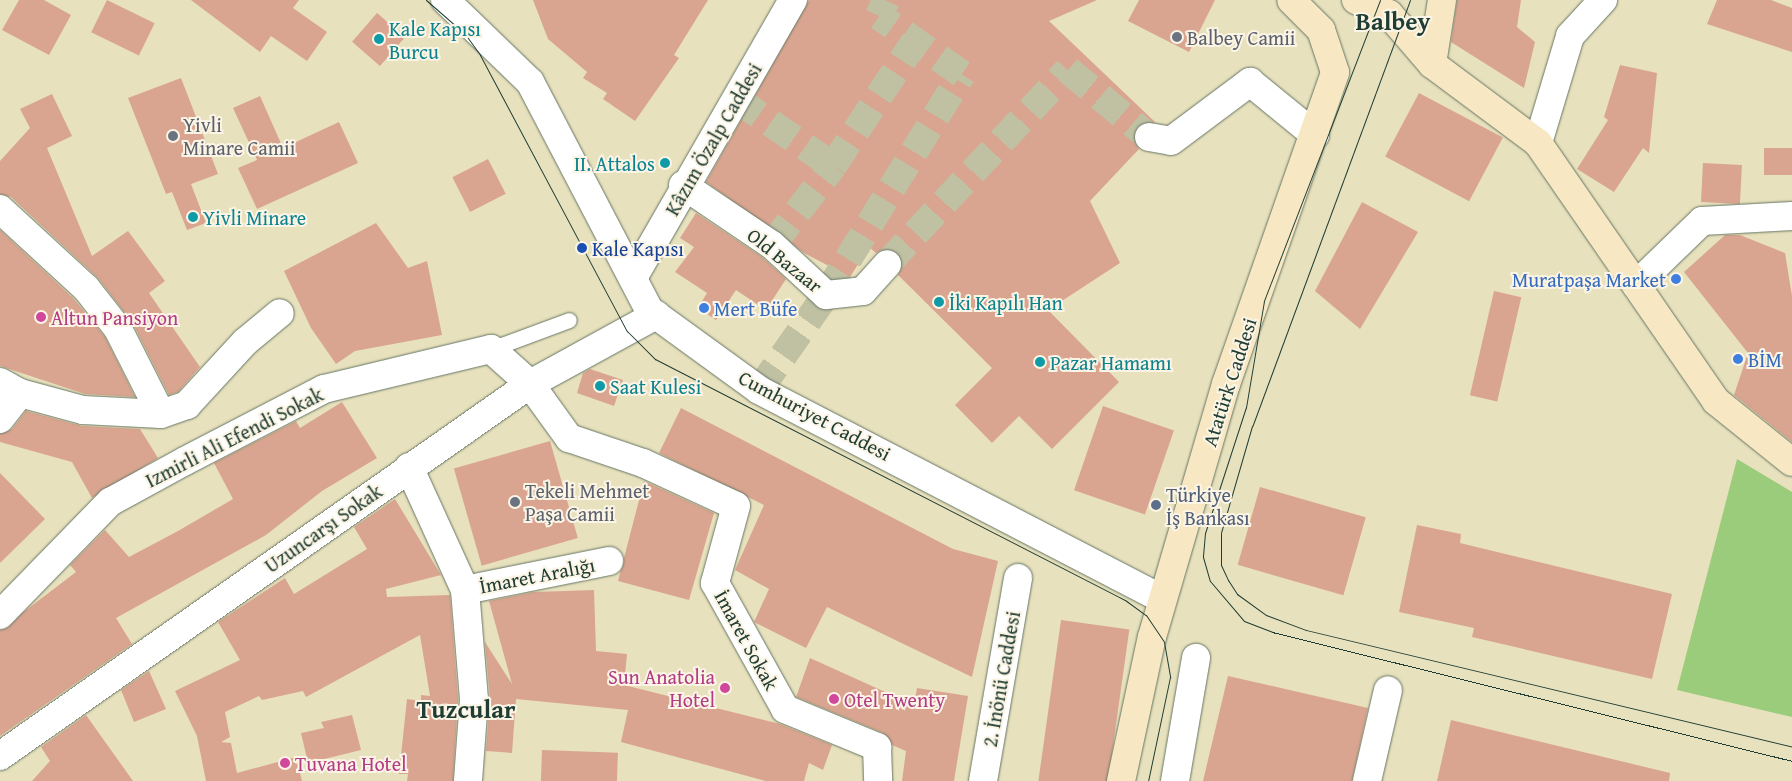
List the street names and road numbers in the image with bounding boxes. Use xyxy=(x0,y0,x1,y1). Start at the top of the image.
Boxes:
street label: Kâzım Özalp Caddesi xyxy=(660,58,766,220)
street label: Old Bazaar xyxy=(743,223,827,297)
street label: Atatürk Caddesi xyxy=(1197,315,1261,449)
street label: Cumhuriyet Caddesi xyxy=(735,365,895,465)
street label: Izmirli Ali Efendi Sokak xyxy=(141,382,327,492)
street label: Uzuncarşı Sokak xyxy=(260,479,386,577)
street label: İmaret Aralığı xyxy=(477,552,597,598)
street label: İmaret Sokak xyxy=(710,586,784,694)
street label: 2. İnönü Caddesi xyxy=(977,609,1025,749)

